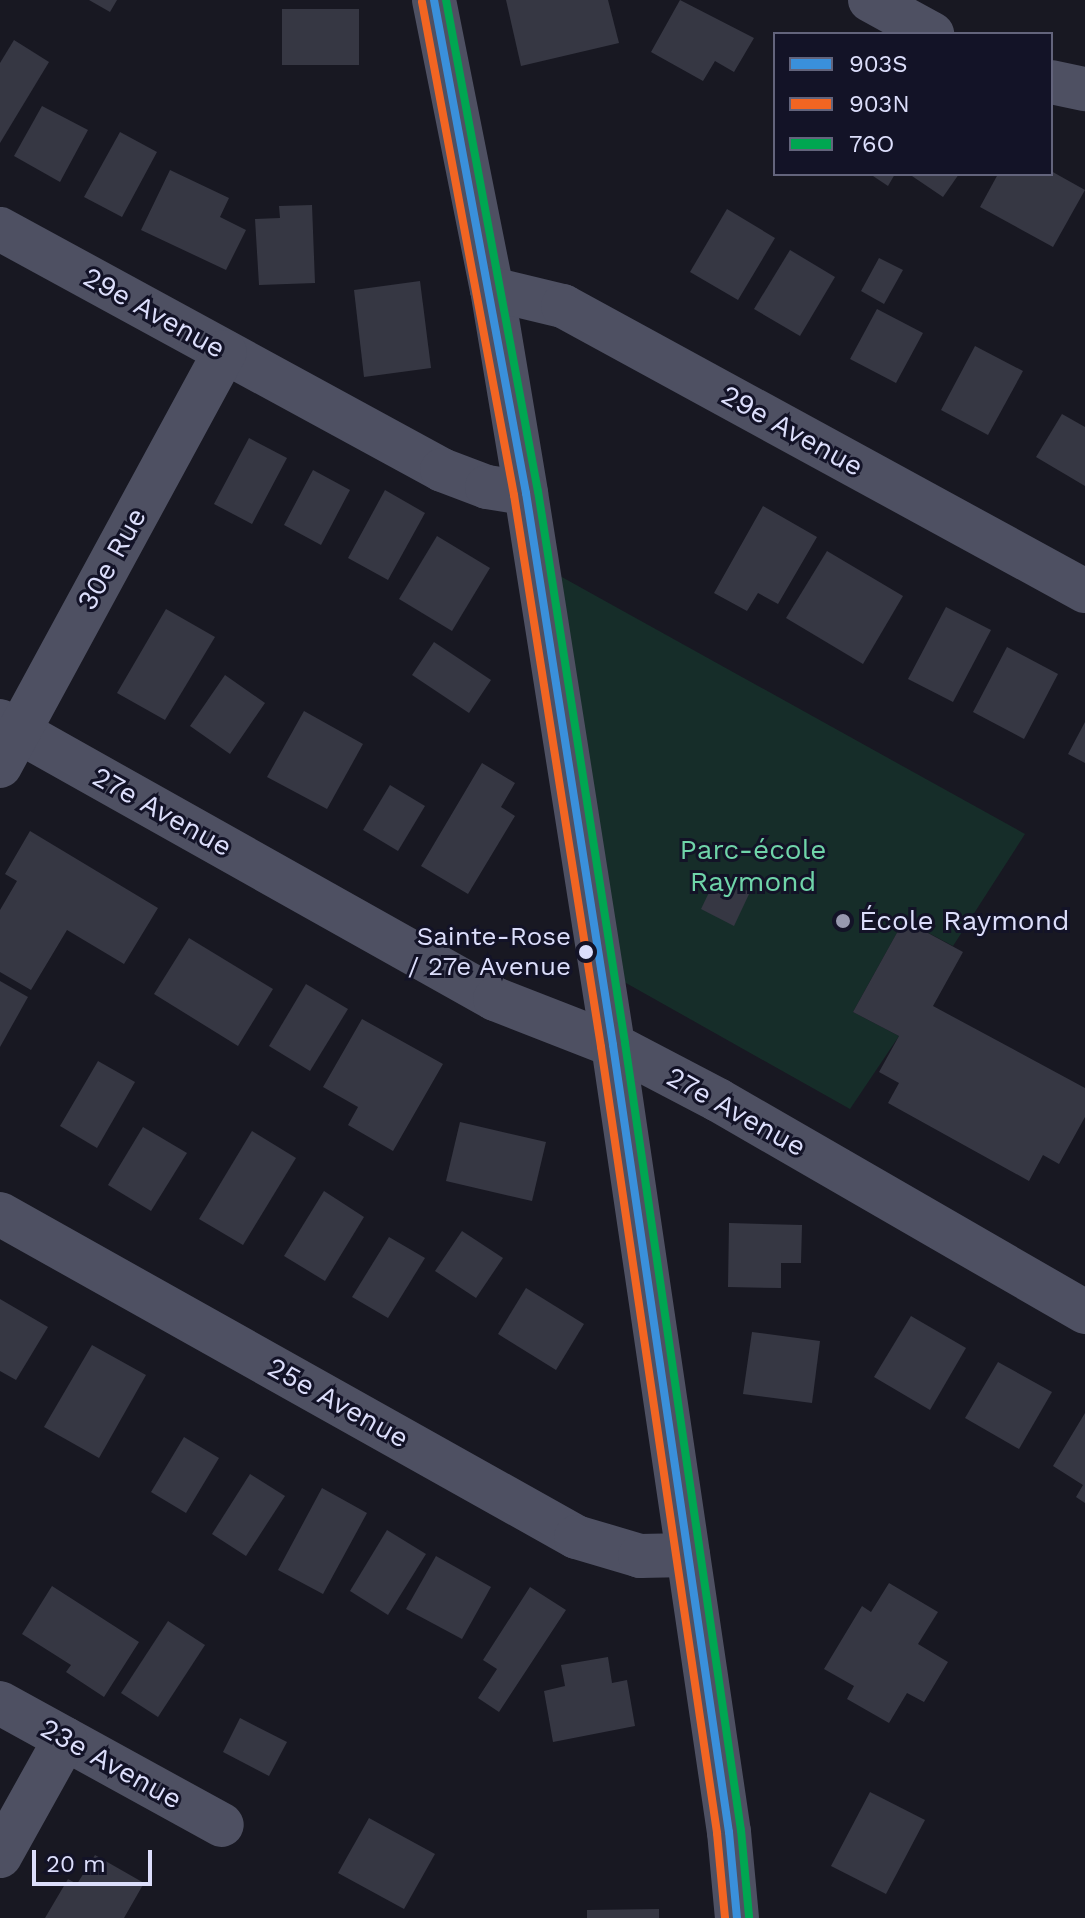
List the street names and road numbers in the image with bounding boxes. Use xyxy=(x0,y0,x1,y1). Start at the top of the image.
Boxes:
street label: 29e Avenue xyxy=(77,260,231,366)
street label: 29e Avenue xyxy=(715,378,869,484)
street label: 30e Rue xyxy=(70,502,154,616)
street label: 27e Avenue xyxy=(86,760,238,864)
street label: 27e Avenue xyxy=(660,1060,812,1164)
street label: 25e Avenue xyxy=(261,1350,415,1456)
street label: 23e Avenue xyxy=(34,1711,188,1817)

